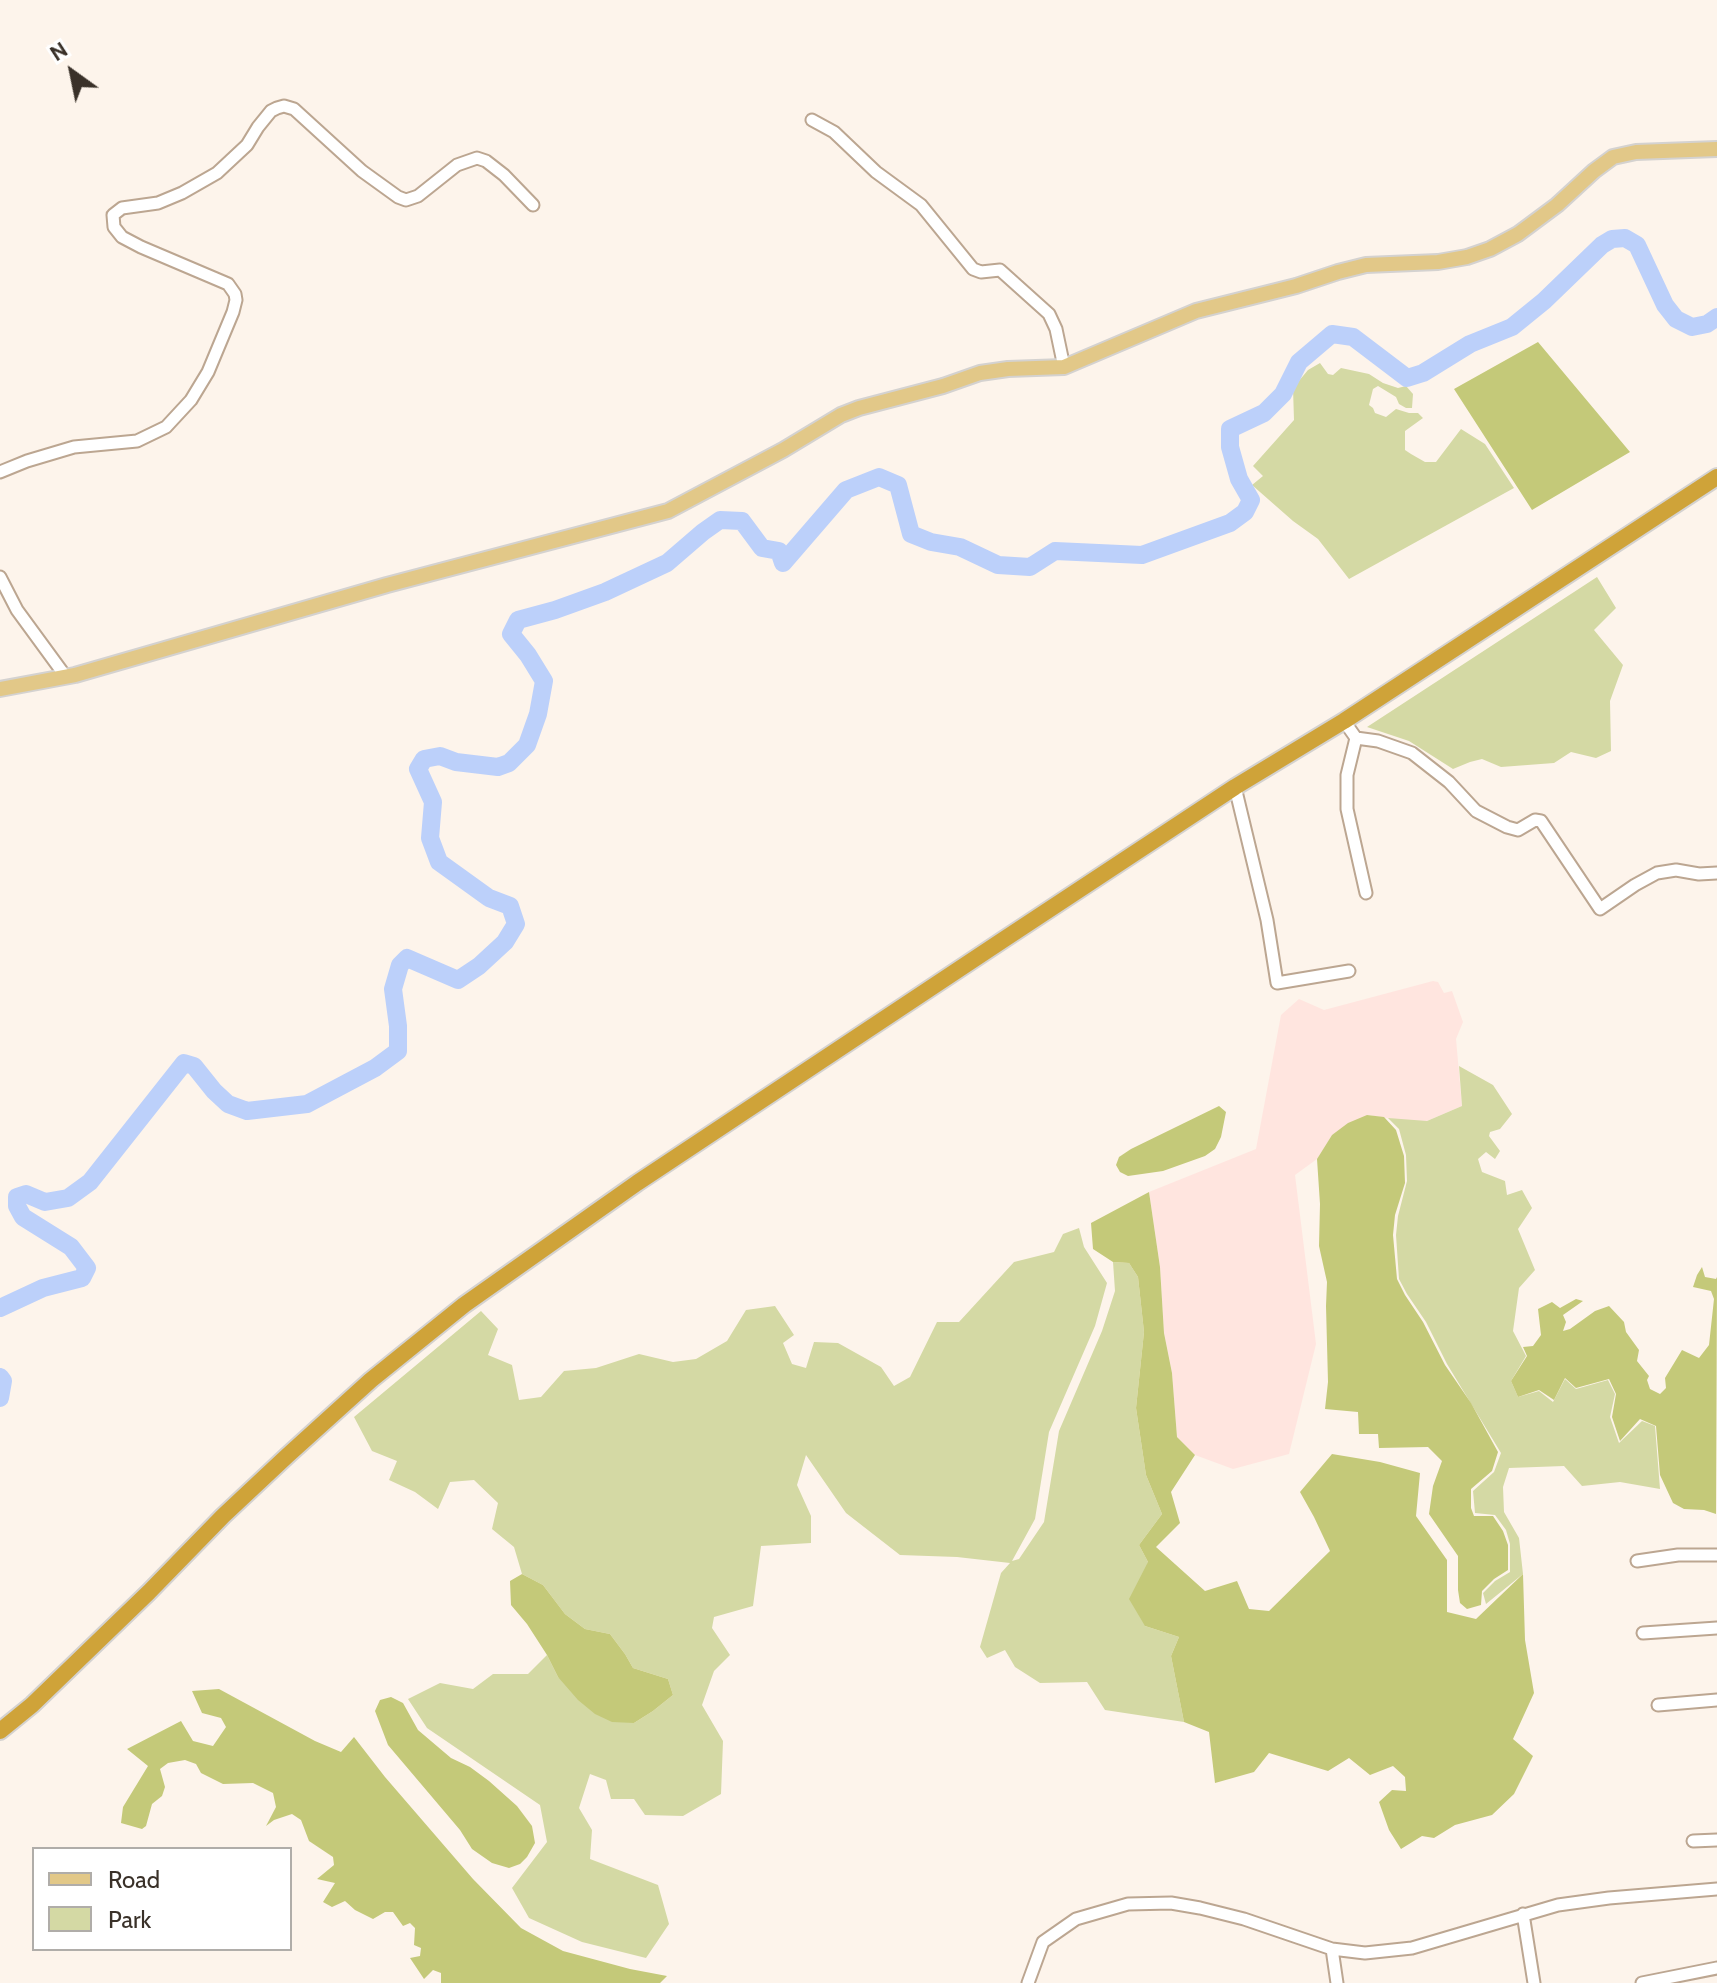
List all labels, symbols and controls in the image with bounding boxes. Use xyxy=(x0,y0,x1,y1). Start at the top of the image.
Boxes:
north arrow xyxy=(32,32,112,112)
text: N xyxy=(45,36,73,67)
legend xyxy=(32,1847,292,1951)
text: Road xyxy=(108,1865,160,1894)
text: Park xyxy=(108,1905,151,1934)

